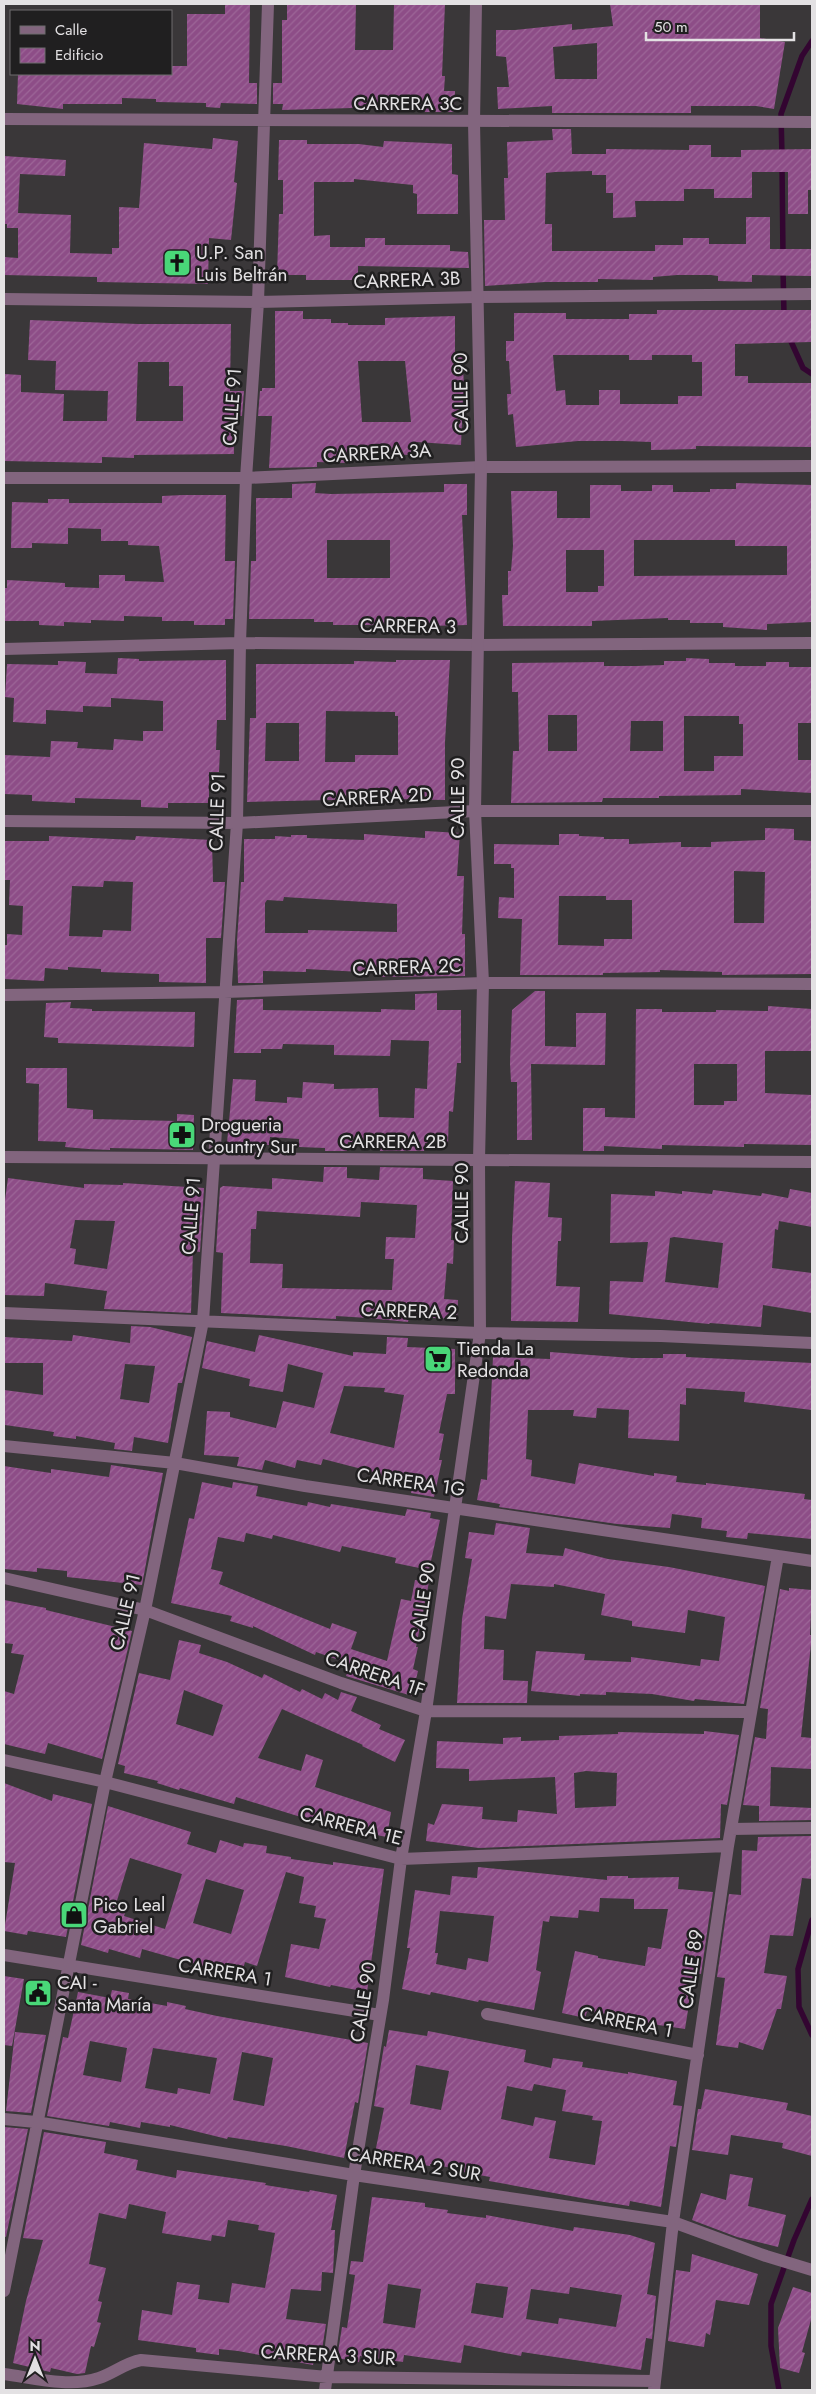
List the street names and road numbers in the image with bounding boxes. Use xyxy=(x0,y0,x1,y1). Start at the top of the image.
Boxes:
street label: CARRERA 3C xyxy=(353,90,463,117)
street label: CARRERA 3B xyxy=(353,265,461,295)
street label: CALLE 90 xyxy=(447,352,475,434)
street label: CALLE 91 xyxy=(216,367,248,447)
street label: CARRERA 3A xyxy=(322,437,432,469)
street label: CARRERA 3 xyxy=(360,612,456,640)
street label: CALLE 90 xyxy=(444,758,471,838)
street label: CALLE 91 xyxy=(202,773,232,851)
street label: CARRERA 2D xyxy=(322,781,433,813)
street label: CARRERA 2C xyxy=(352,952,462,982)
street label: CARRERA 2B xyxy=(339,1128,447,1155)
street label: CALLE 90 xyxy=(448,1163,475,1243)
street label: CALLE 91 xyxy=(175,1176,207,1256)
street label: CARRERA 2 xyxy=(360,1296,458,1326)
street label: CARRERA 1G xyxy=(355,1461,467,1503)
street label: CALLE 90 xyxy=(404,1560,442,1644)
street label: CALLE 91 xyxy=(103,1571,147,1653)
street label: CARRERA 1F xyxy=(321,1644,429,1704)
street label: CARRERA 1E xyxy=(297,1800,405,1852)
street label: CALLE 89 xyxy=(672,1928,710,2010)
street label: CARRERA 1 xyxy=(176,1951,274,1993)
street label: CALLE 90 xyxy=(343,1960,383,2044)
street label: CARRERA 1 xyxy=(577,2000,675,2044)
street label: CARRERA 2 SUR xyxy=(345,2140,483,2188)
street label: CARRERA 3 SUR xyxy=(260,2338,396,2372)

